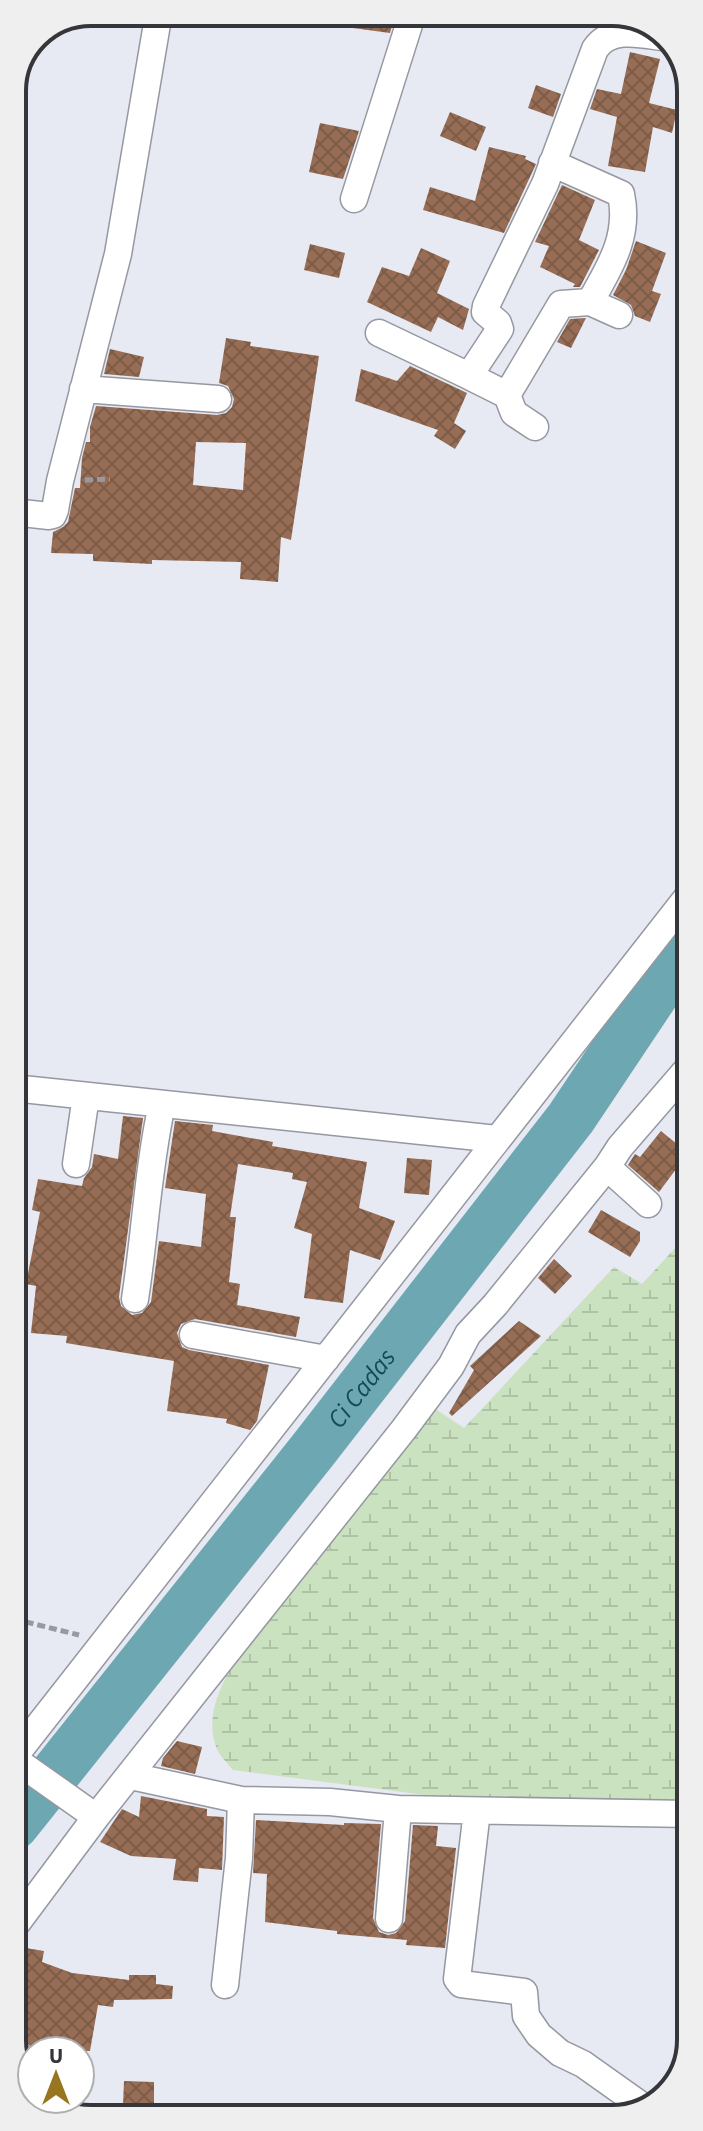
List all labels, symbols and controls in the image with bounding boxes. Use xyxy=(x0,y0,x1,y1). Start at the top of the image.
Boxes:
water label: Ci Cadas xyxy=(319,1341,404,1436)
north arrow xyxy=(16,2035,96,2115)
text: U xyxy=(49,2040,63,2072)

